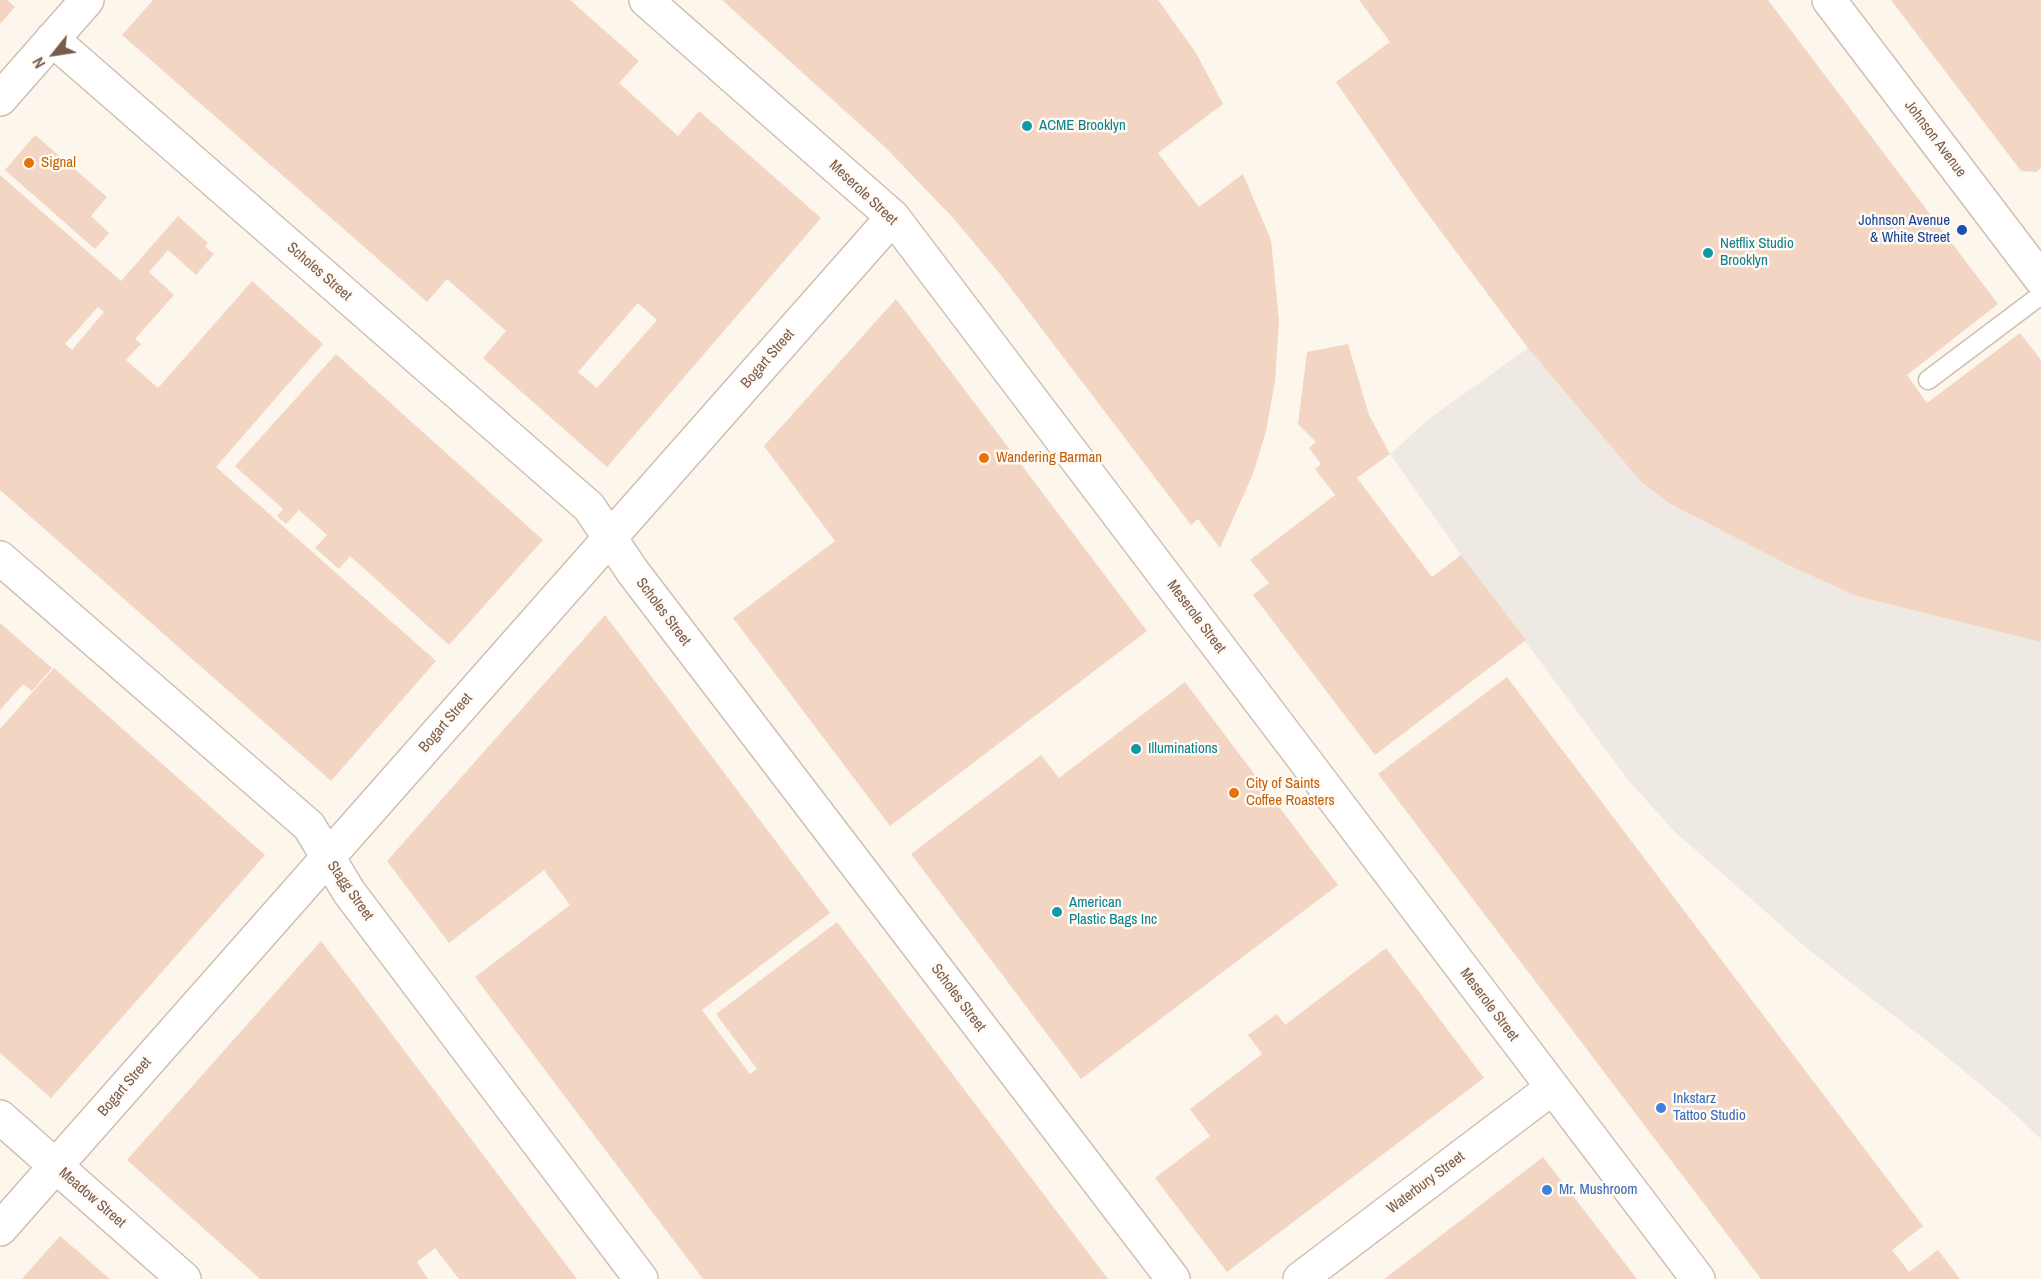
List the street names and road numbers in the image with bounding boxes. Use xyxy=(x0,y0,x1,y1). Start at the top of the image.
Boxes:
street label: Johnson Avenue xyxy=(1900,97,1970,181)
street label: Meserole Street xyxy=(825,157,901,229)
street label: Scholes Street xyxy=(283,239,355,305)
street label: Bogart Street xyxy=(737,326,799,392)
street label: Scholes Street xyxy=(632,575,694,649)
street label: Meserole Street xyxy=(1163,577,1229,657)
street label: Bogart Street xyxy=(415,690,477,756)
street label: Stagg Street xyxy=(323,858,377,924)
street label: Scholes Street xyxy=(927,961,989,1035)
street label: Meserole Street xyxy=(1456,965,1522,1045)
street label: Bogart Street xyxy=(94,1054,156,1120)
street label: Waterbury Street xyxy=(1384,1148,1468,1218)
street label: Meadow Street xyxy=(55,1164,129,1232)

